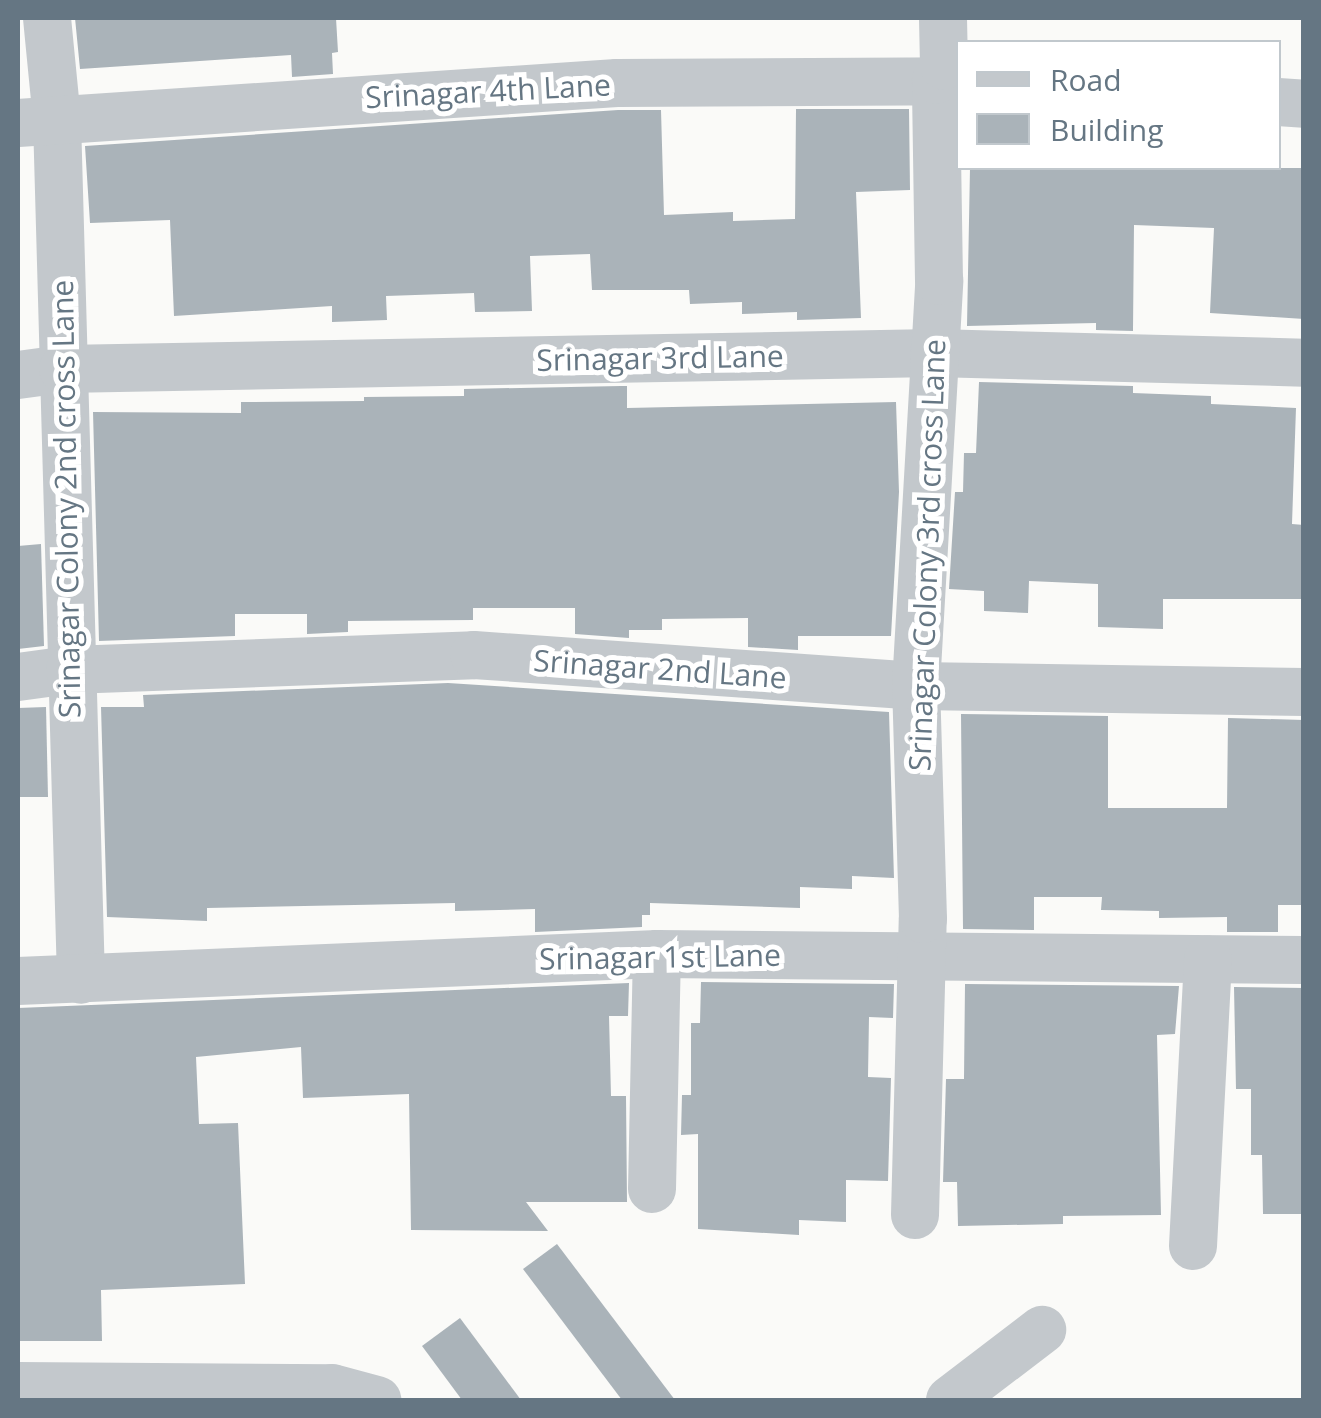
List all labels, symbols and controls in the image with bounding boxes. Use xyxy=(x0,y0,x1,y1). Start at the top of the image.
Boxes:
legend xyxy=(956,40,1281,170)
text: Road xyxy=(1050,59,1122,100)
street label: Srinagar 4th Lane xyxy=(364,67,612,115)
text: Building xyxy=(1050,109,1164,150)
street label: Srinagar Colony 2nd cross Lane xyxy=(44,279,88,719)
street label: Srinagar 3rd Lane xyxy=(536,338,784,378)
street label: Srinagar Colony 3rd cross Lane xyxy=(901,338,953,772)
street label: Srinagar 2nd Lane xyxy=(532,642,788,696)
street label: Srinagar 1st Lane xyxy=(539,937,781,977)

